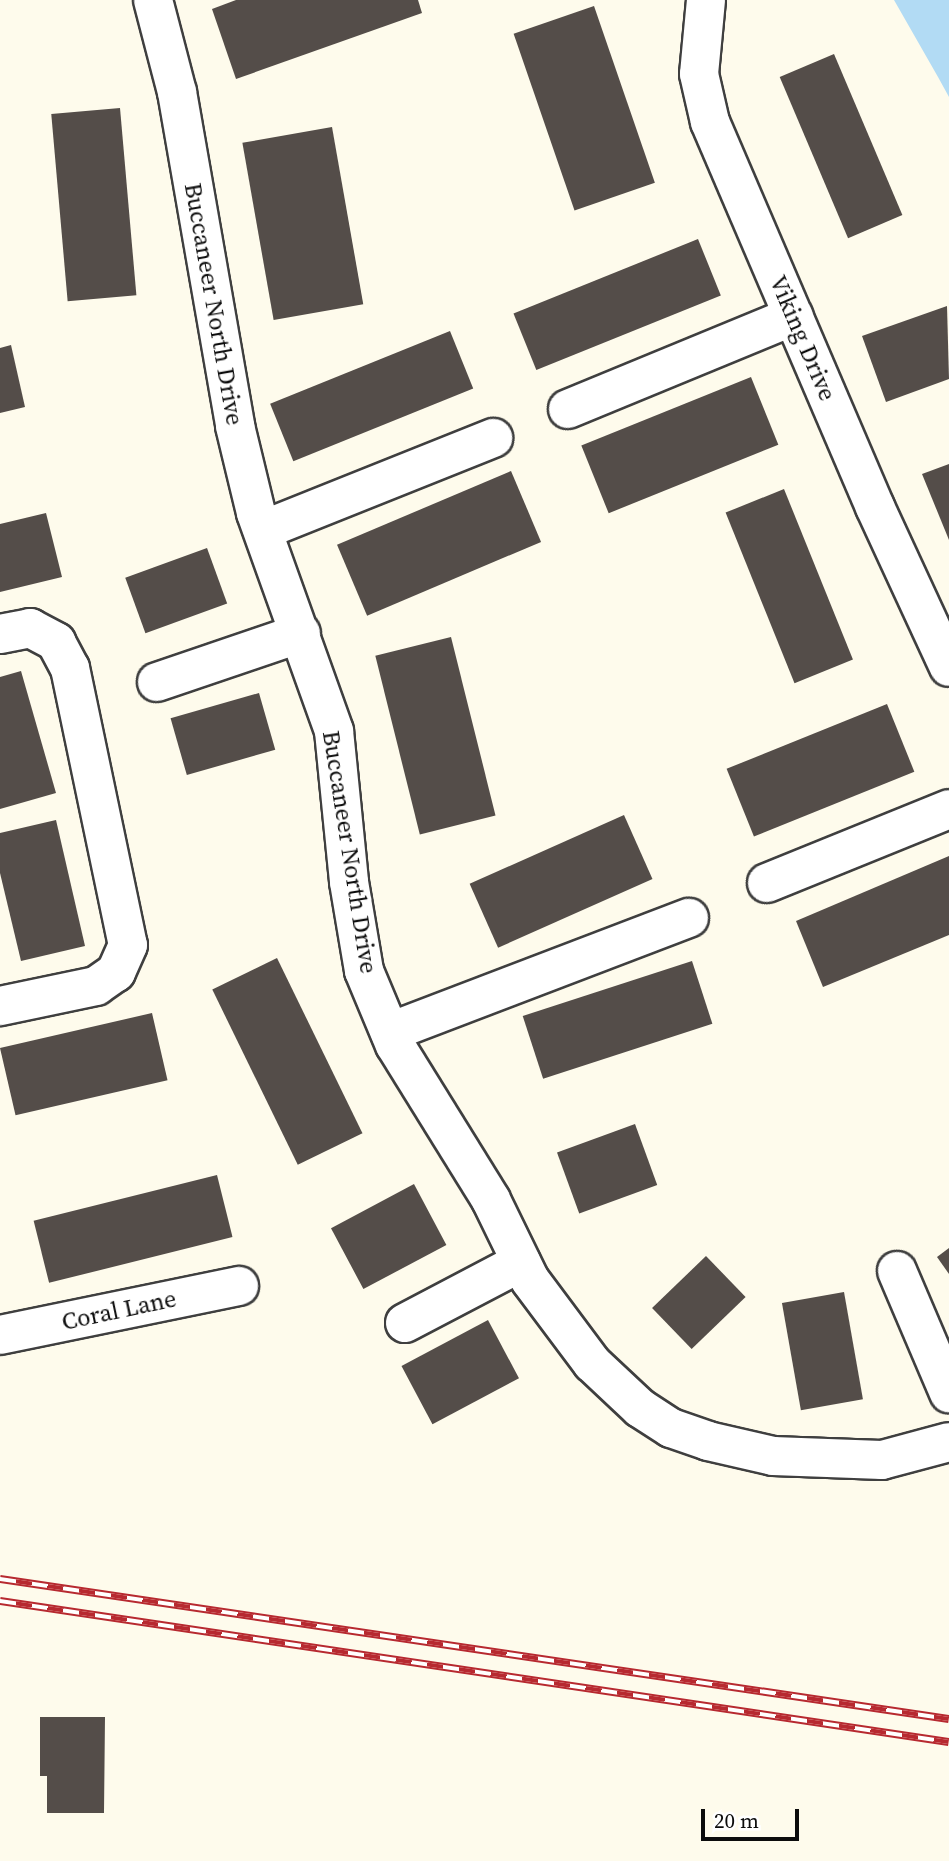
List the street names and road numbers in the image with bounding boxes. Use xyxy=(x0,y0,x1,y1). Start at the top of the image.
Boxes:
street label: Buccaneer North Drive xyxy=(179,181,249,427)
street label: Viking Drive xyxy=(764,271,842,405)
street label: Buccaneer North Drive xyxy=(317,729,383,975)
street label: Coral Lane xyxy=(59,1284,179,1336)

